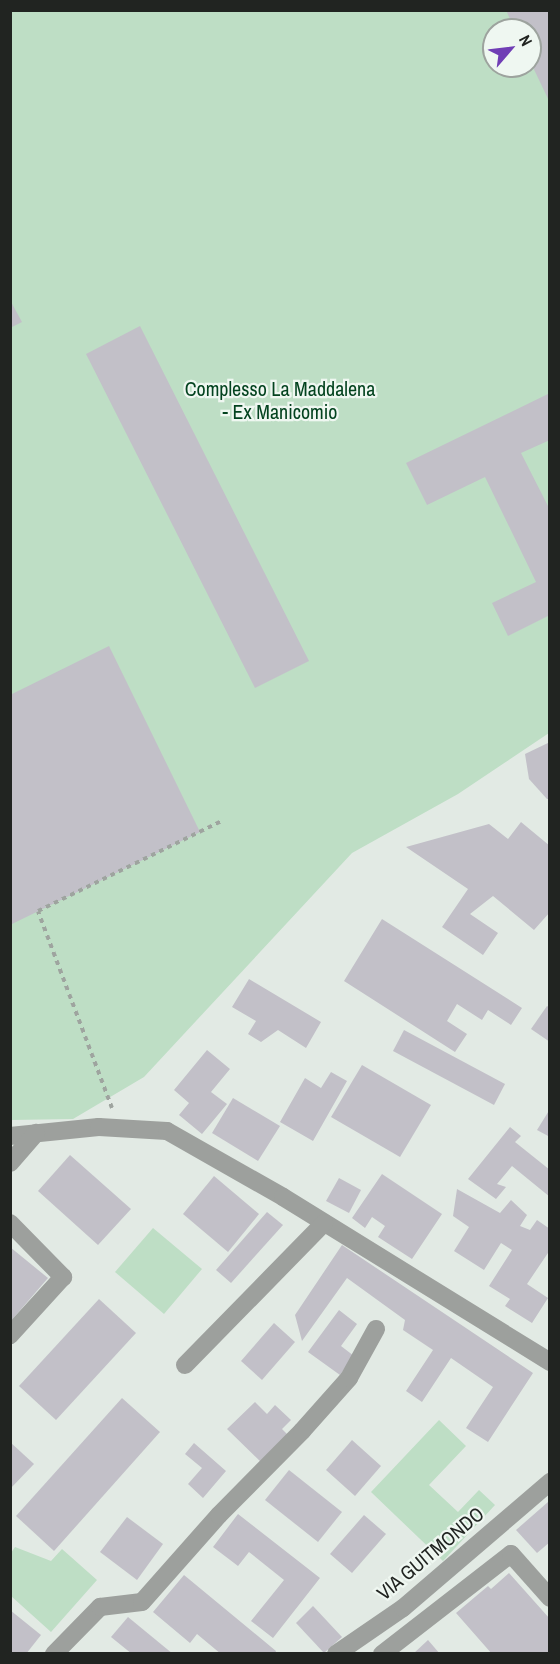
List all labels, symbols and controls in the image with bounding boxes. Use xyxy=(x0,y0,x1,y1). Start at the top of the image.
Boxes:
north arrow xyxy=(482,18,542,78)
text: N xyxy=(514,31,538,50)
park label: Complesso La Maddalena - Ex Manicomio xyxy=(185,376,375,423)
street label: VIA GUITMONDO xyxy=(371,1501,489,1605)

